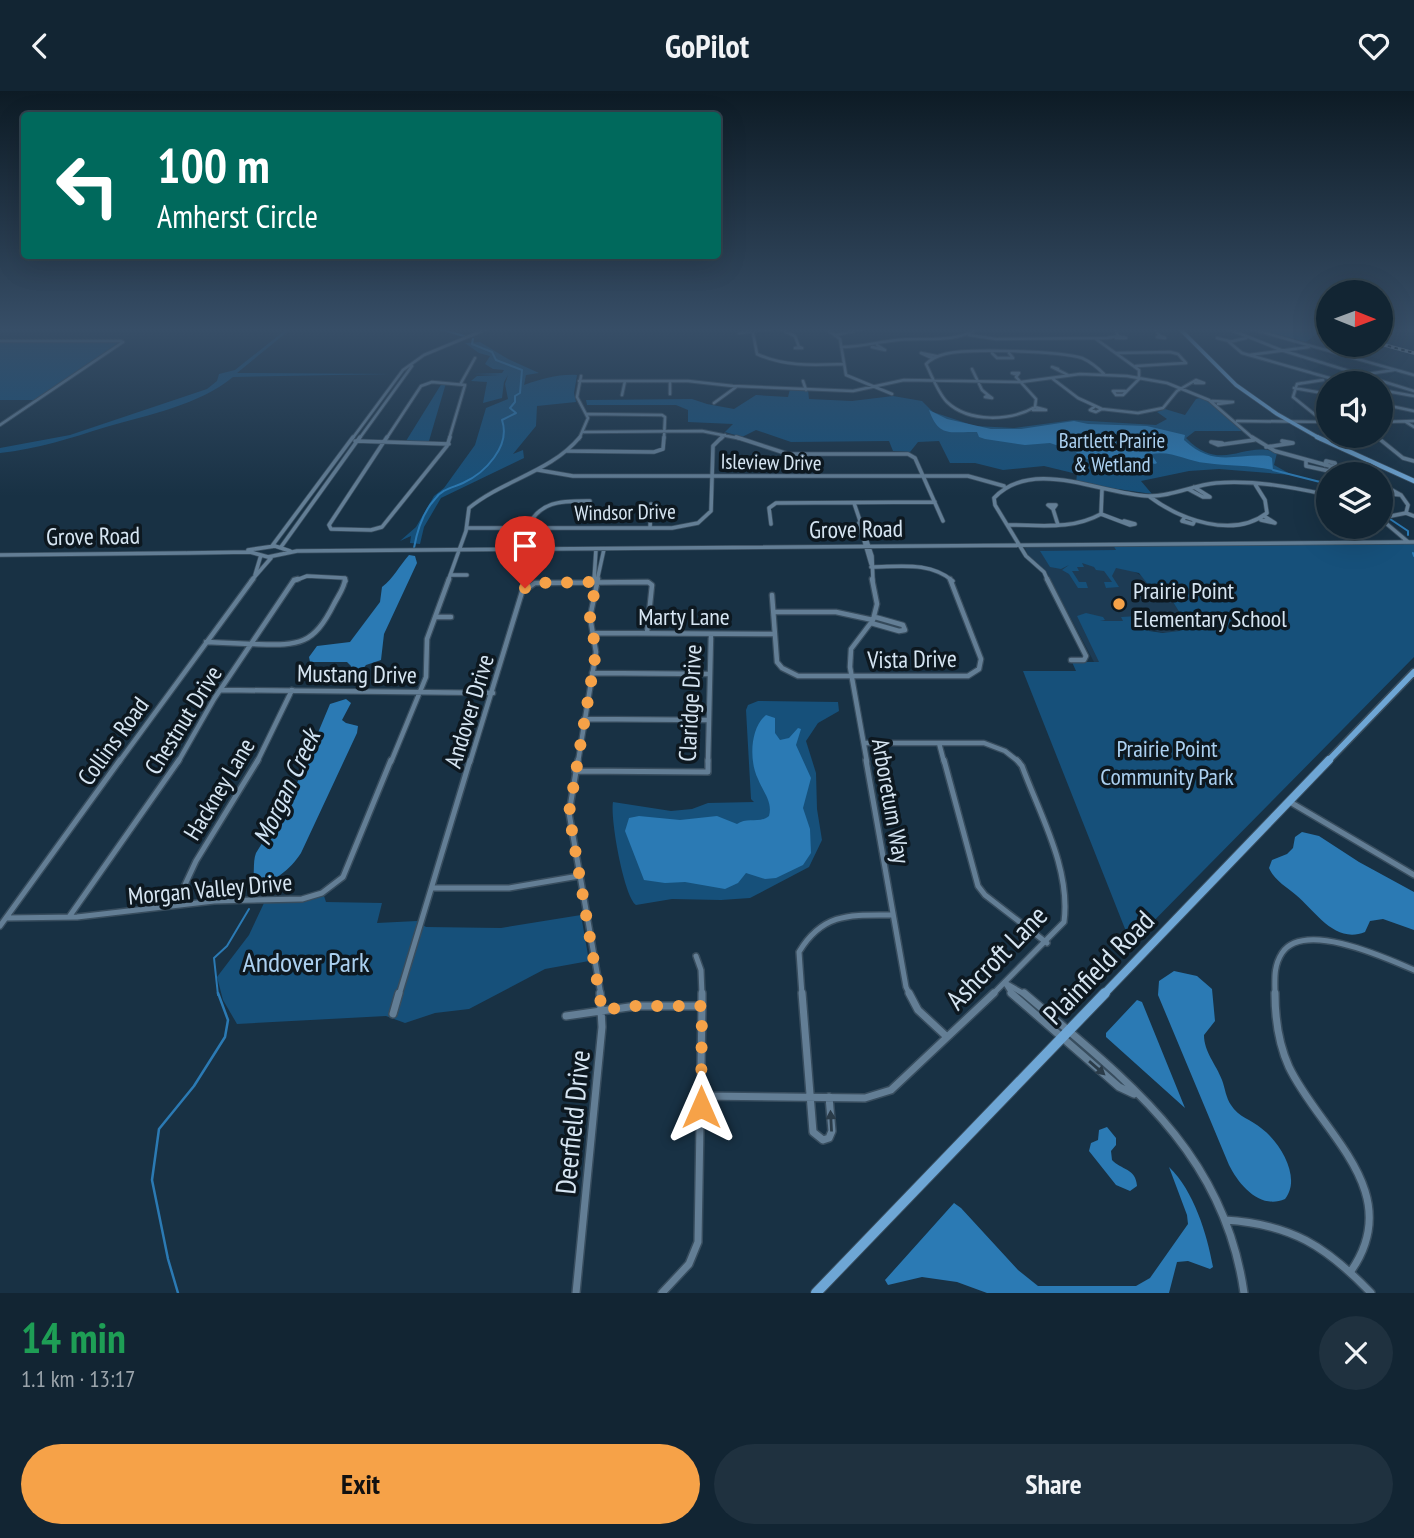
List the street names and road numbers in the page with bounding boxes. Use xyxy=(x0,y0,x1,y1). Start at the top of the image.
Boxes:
street label: Isleview Drive xyxy=(720,448,822,476)
street label: Windsor Drive xyxy=(574,498,676,526)
street label: Grove Road xyxy=(809,513,903,545)
street label: Grove Road xyxy=(46,520,140,552)
street label: Marty Lane xyxy=(638,601,730,632)
street label: Vista Drive xyxy=(866,643,957,675)
street label: Claridge Drive xyxy=(671,644,709,762)
street label: Andover Drive xyxy=(437,651,501,771)
street label: Mustang Drive xyxy=(297,657,417,691)
street label: Chestnut Drive xyxy=(137,660,229,780)
street label: Collins Road xyxy=(71,691,155,791)
street label: Hackney Lane xyxy=(176,732,262,846)
street label: Arboretum Way xyxy=(865,736,917,866)
street label: Morgan Valley Drive xyxy=(127,866,293,912)
street label: Ashcroft Lane xyxy=(937,897,1055,1017)
street label: Plainfield Road xyxy=(1034,902,1162,1032)
street label: Deerfield Drive xyxy=(546,1048,598,1196)

